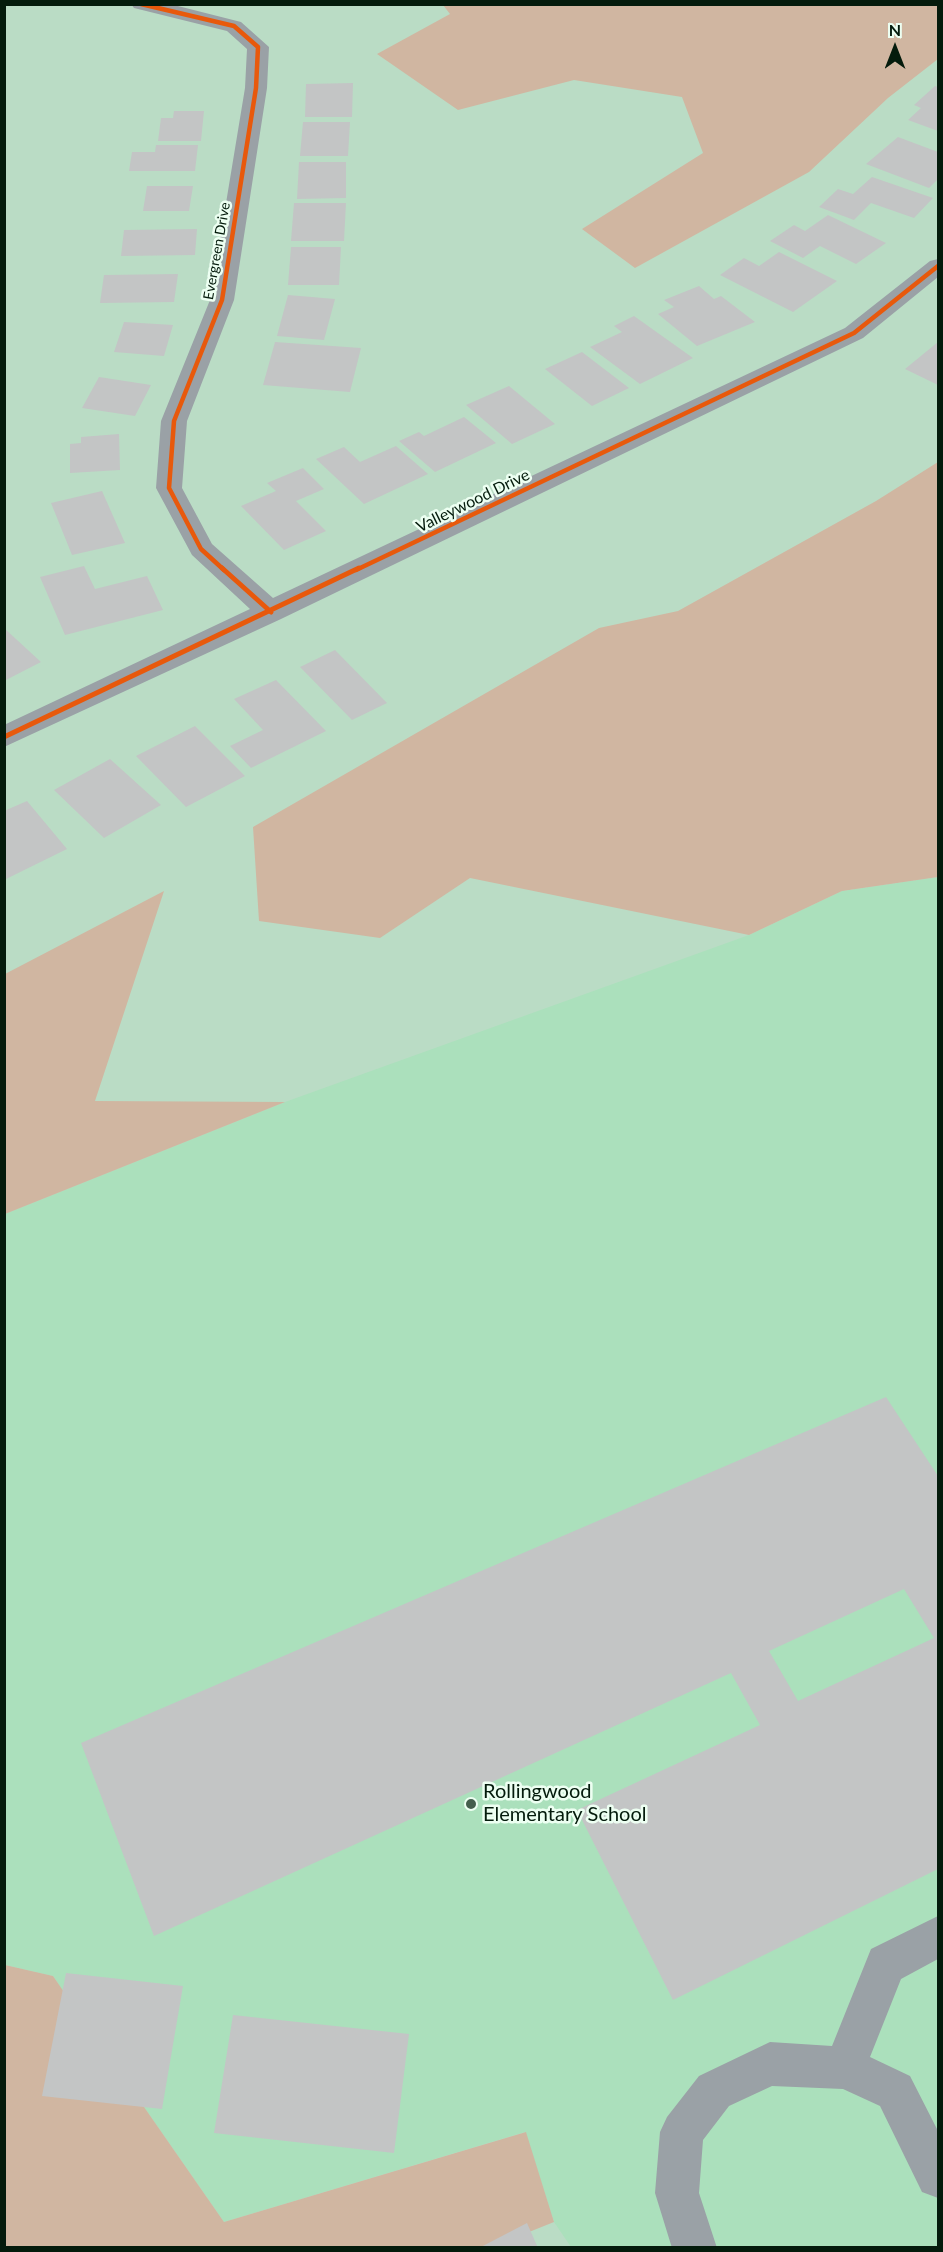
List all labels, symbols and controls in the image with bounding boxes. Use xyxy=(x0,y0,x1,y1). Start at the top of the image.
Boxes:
north arrow xyxy=(865,18,925,78)
text: N xyxy=(889,20,901,39)
street label: Evergreen Drive xyxy=(200,201,234,301)
street label: Valleywood Drive xyxy=(413,465,533,537)
place label: Rollingwood Elementary School xyxy=(483,1780,646,1827)
marker: Rollingwood Elementary School xyxy=(464,1797,478,1811)

